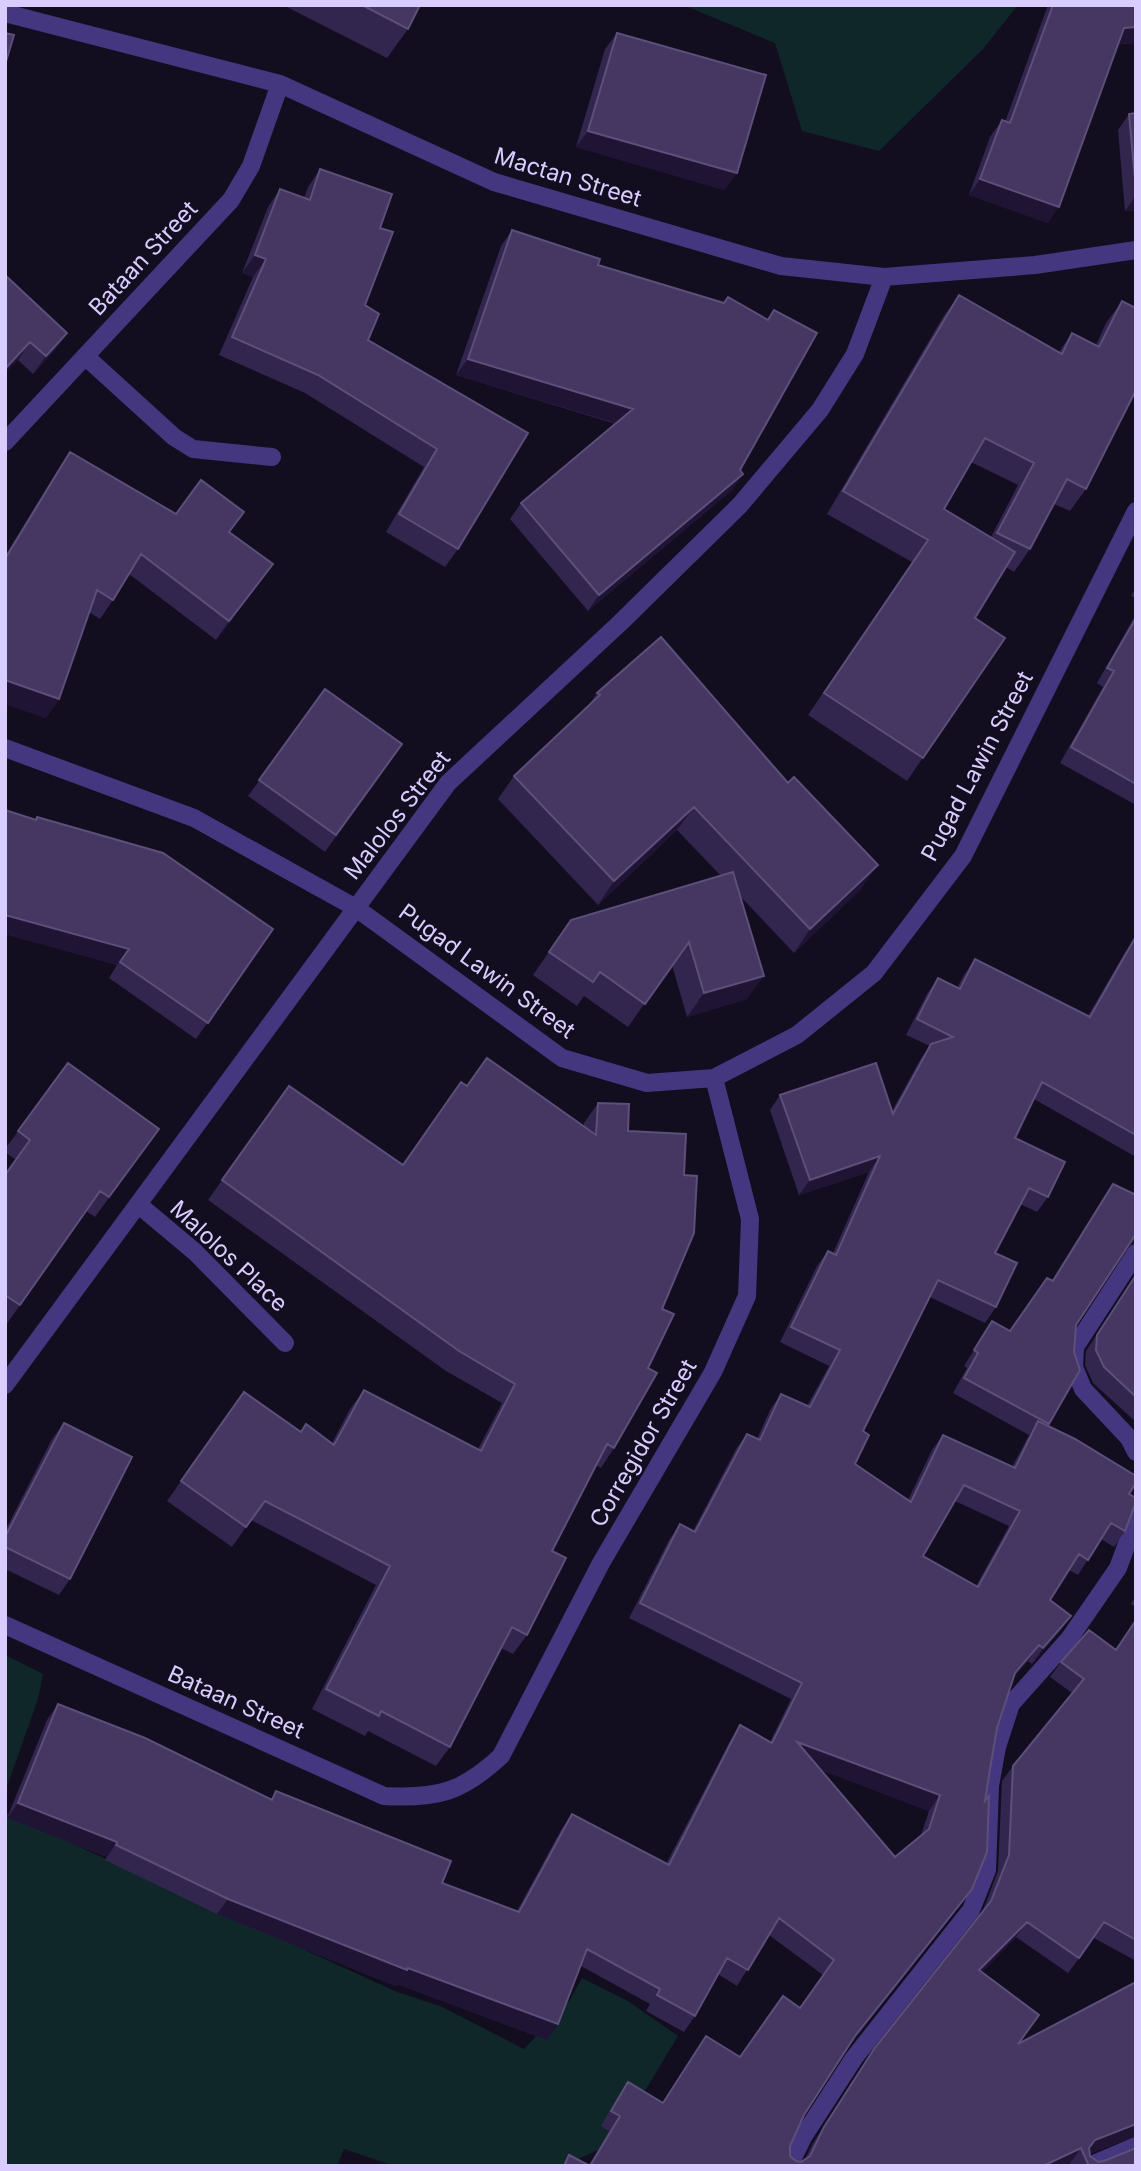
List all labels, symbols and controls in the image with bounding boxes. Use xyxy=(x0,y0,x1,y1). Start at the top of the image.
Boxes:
street label: Mactan Street xyxy=(491,141,645,213)
street label: Bataan Street xyxy=(83,195,203,321)
street label: Pugad Lawin Street xyxy=(915,666,1039,866)
street label: Malolos Street xyxy=(338,745,456,885)
street label: Pugad Lawin Street xyxy=(393,898,581,1045)
street label: Malolos Place xyxy=(164,1194,294,1318)
street label: Corregidor Street xyxy=(584,1354,703,1532)
street label: Bataan Street xyxy=(163,1659,309,1745)

